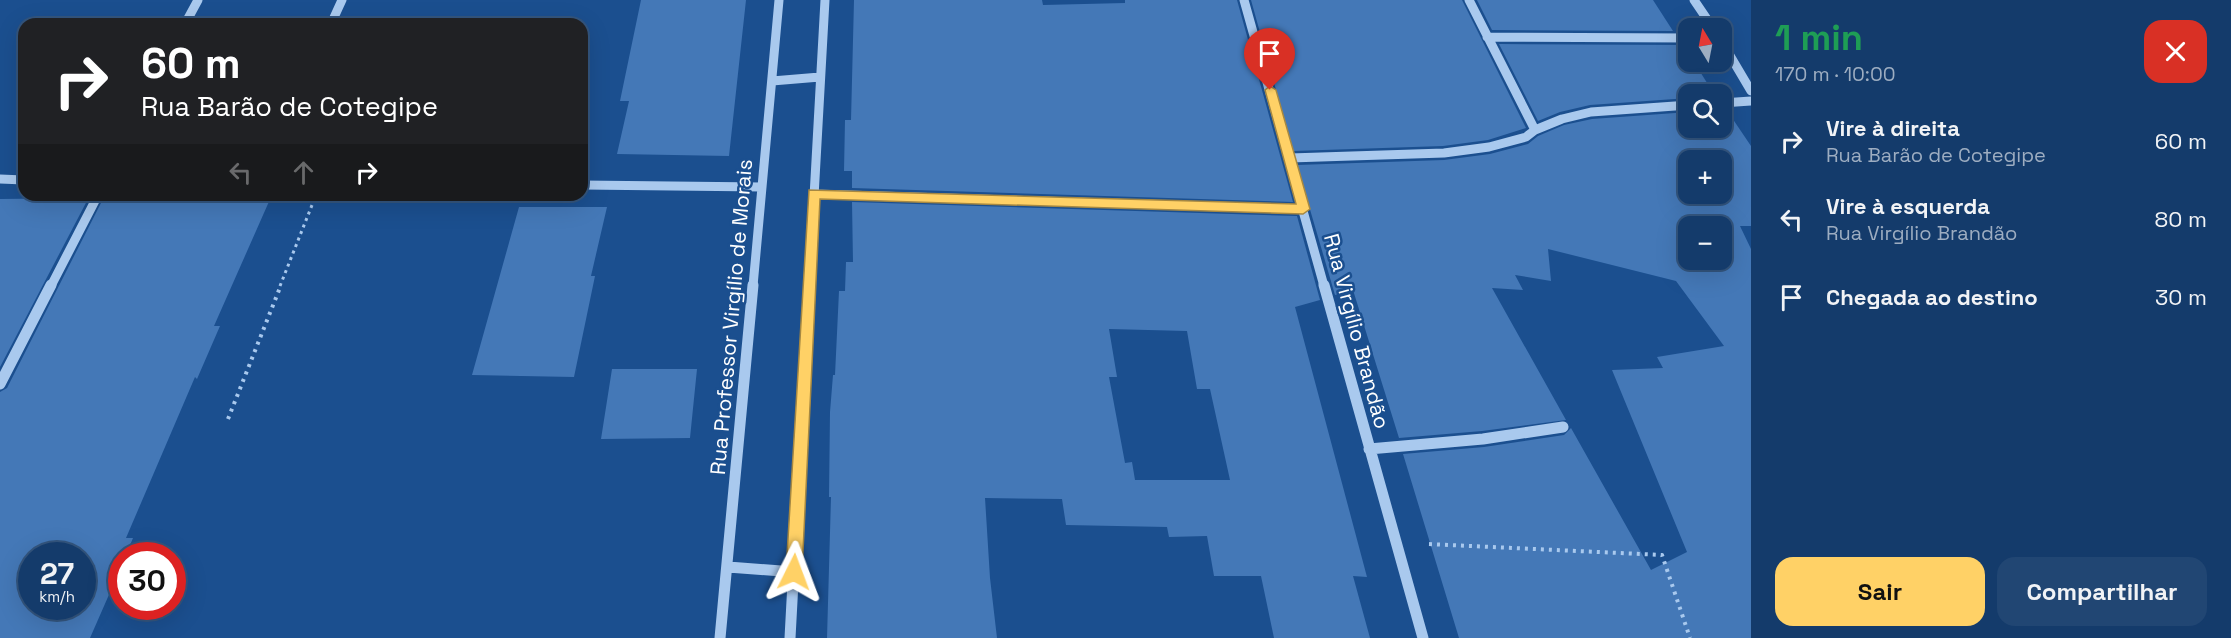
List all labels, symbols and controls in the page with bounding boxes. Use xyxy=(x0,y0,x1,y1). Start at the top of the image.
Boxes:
text: 1 min xyxy=(1775,15,1863,61)
north arrow xyxy=(1678,18,1732,72)
map controls xyxy=(1678,18,1732,270)
button: close xyxy=(2144,20,2207,83)
pin xyxy=(1244,28,1295,90)
text: 60 m xyxy=(141,37,241,90)
icon: arrive xyxy=(1253,37,1286,70)
icon: right xyxy=(42,42,120,120)
text: 170 m · 10:00 xyxy=(1775,61,1896,87)
button: search xyxy=(1678,84,1732,138)
text: Rua Barão de Cotegipe xyxy=(141,89,438,124)
text: Vire à direita xyxy=(1826,114,1960,142)
icon: right xyxy=(1775,125,1808,158)
text: 60 m xyxy=(2155,127,2207,155)
text: Rua Barão de Cotegipe xyxy=(1826,142,2046,168)
button: + xyxy=(1678,150,1732,204)
icon: left xyxy=(224,156,257,189)
icon: ahead xyxy=(287,156,320,189)
icon: right xyxy=(350,156,383,189)
street label: Rua Professor Virgílio de Morais xyxy=(704,158,758,476)
text: Vire à esquerda xyxy=(1826,192,1990,220)
icon: left xyxy=(1775,203,1808,236)
text: 80 m xyxy=(2155,205,2207,233)
button: − xyxy=(1678,216,1732,270)
text: Rua Virgílio Brandão xyxy=(1826,220,2017,246)
street label: Rua Virgílio Brandão xyxy=(1318,230,1396,432)
icon: arrive xyxy=(1775,281,1808,314)
text: Chegada ao destino xyxy=(1826,283,2038,311)
text: 30 m xyxy=(2155,283,2207,311)
position arrow xyxy=(762,540,826,604)
speed limit sign: 30 xyxy=(108,542,186,620)
text: 27 xyxy=(40,554,74,593)
button: Sair xyxy=(1775,557,1985,626)
button: Compartilhar xyxy=(1997,557,2207,626)
text: km/h xyxy=(39,587,75,606)

